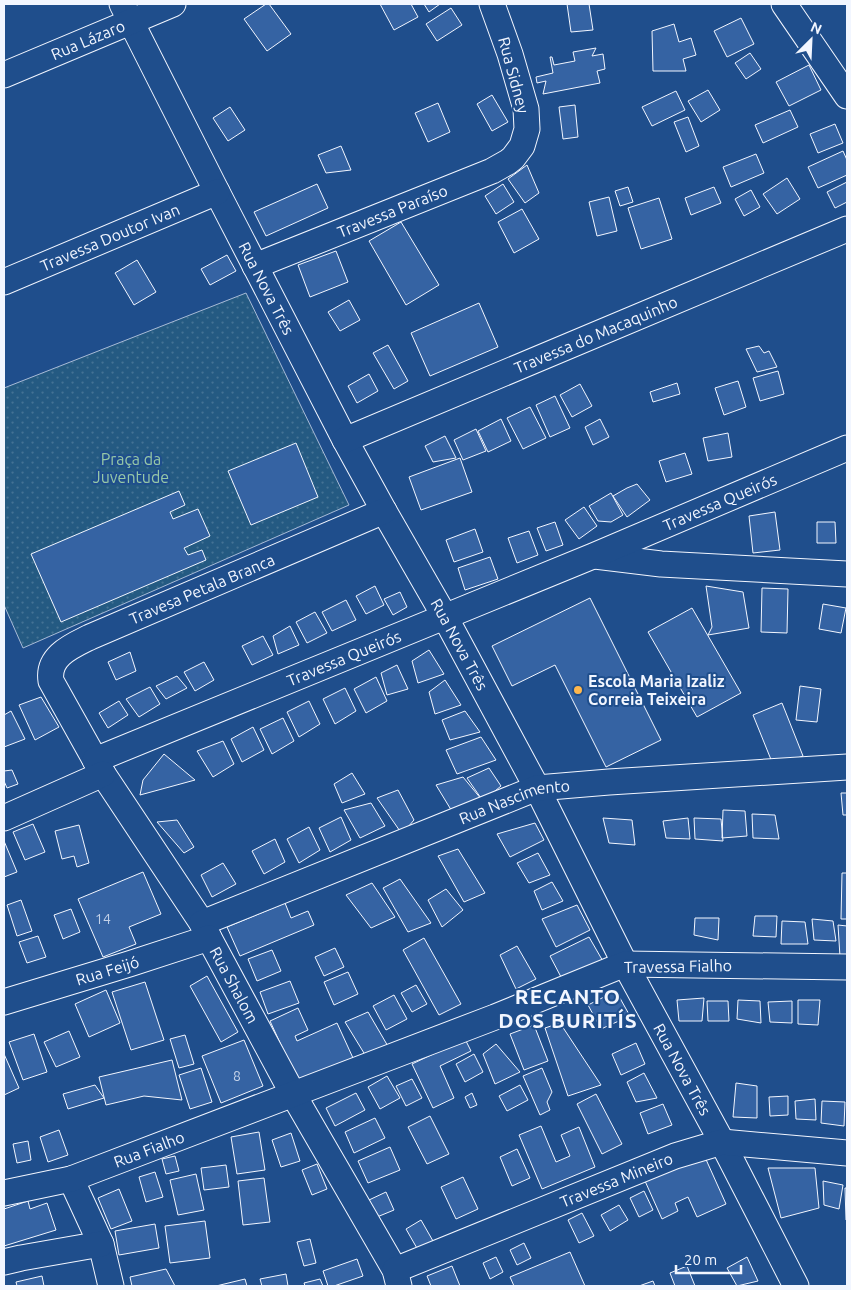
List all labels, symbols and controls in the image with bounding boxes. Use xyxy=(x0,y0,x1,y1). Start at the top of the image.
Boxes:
north arrow xyxy=(786,15,836,65)
street label: Rua Lázaro xyxy=(48,16,128,63)
text: N xyxy=(808,19,824,38)
street label: Rua Sidney xyxy=(495,35,533,115)
street label: Travessa Paraíso xyxy=(335,181,450,241)
street label: Travessa Doutor Ivan xyxy=(38,200,182,275)
street label: Rua Nova Três xyxy=(235,239,298,338)
street label: Travessa do Macaquinho xyxy=(511,292,680,377)
park label: Praça da Juventude xyxy=(93,450,169,486)
street label: Travessa Queirós xyxy=(660,470,779,534)
street label: Travesa Petala Branca xyxy=(127,550,277,628)
street label: Rua Nova Três xyxy=(427,595,492,693)
street label: Travessa Queirós xyxy=(284,627,404,689)
place label: Escola Maria Izaliz Correia Teixeira xyxy=(588,672,725,708)
marker: Escola Maria Izaliz Correia Teixeira xyxy=(572,684,584,696)
street label: Rua Nascimento xyxy=(456,776,571,828)
house number: 14 xyxy=(95,911,111,927)
street label: Rua Shalom xyxy=(206,944,262,1026)
street label: Rua Feijó xyxy=(73,952,141,989)
street label: Travessa Fialho xyxy=(624,956,732,976)
district label: RECANTO DOS BURITÍS xyxy=(498,984,638,1032)
street label: Rua Nova Três xyxy=(650,1020,715,1118)
house number: 8 xyxy=(233,1068,241,1084)
street label: Rua Fialho xyxy=(111,1128,187,1171)
street label: Travessa Mineiro xyxy=(557,1149,675,1211)
scale bar xyxy=(676,1242,741,1274)
text: 20 m xyxy=(684,1251,717,1268)

